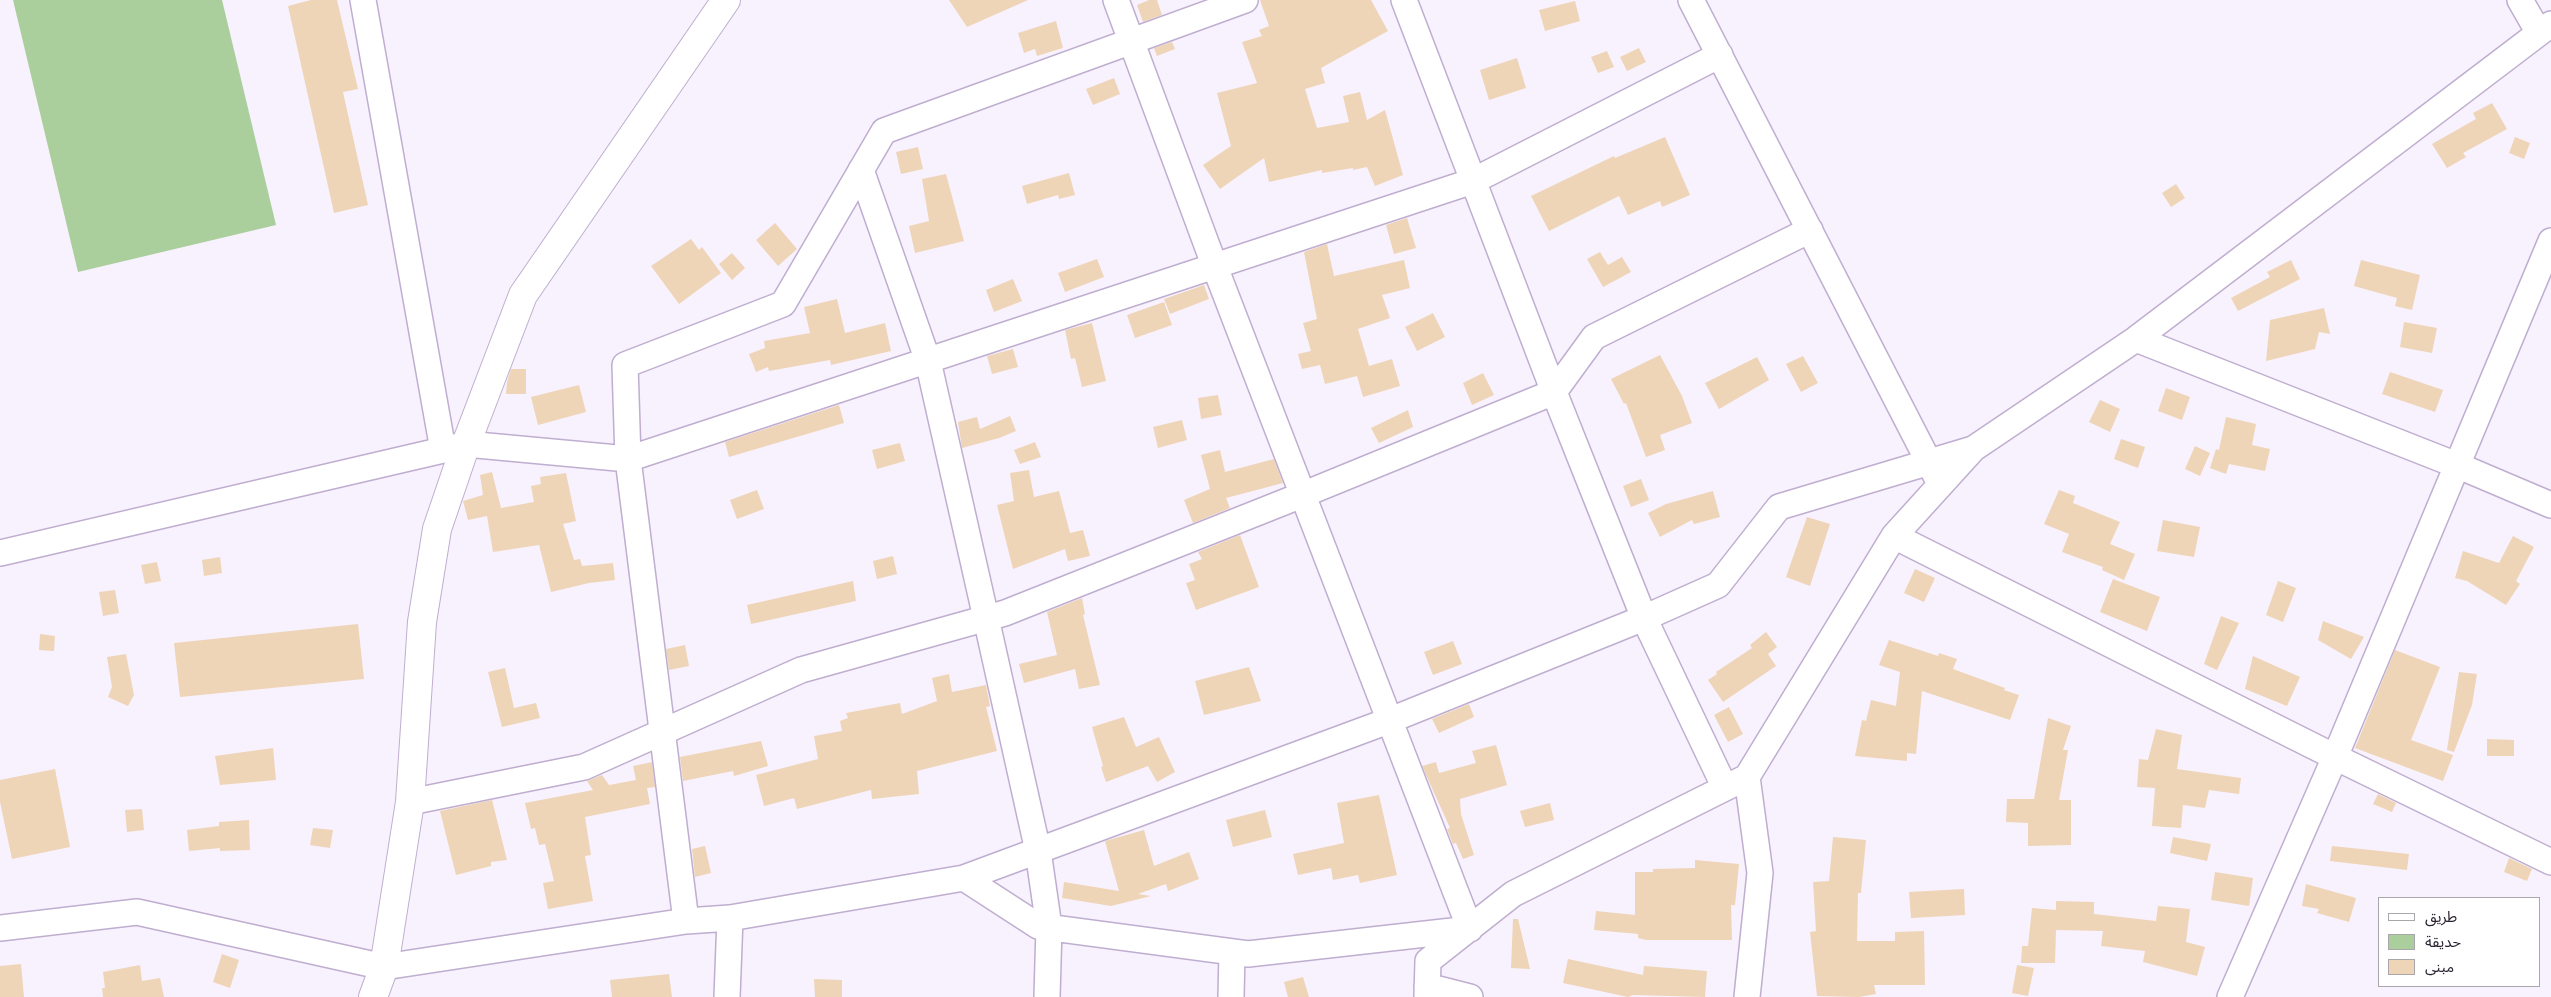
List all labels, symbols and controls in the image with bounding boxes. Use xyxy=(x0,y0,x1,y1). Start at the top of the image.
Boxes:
legend xyxy=(2378,897,2541,987)
text: طريق xyxy=(2425,907,2457,925)
text: حديقة xyxy=(2425,932,2461,950)
text: مبنى xyxy=(2425,957,2454,975)

